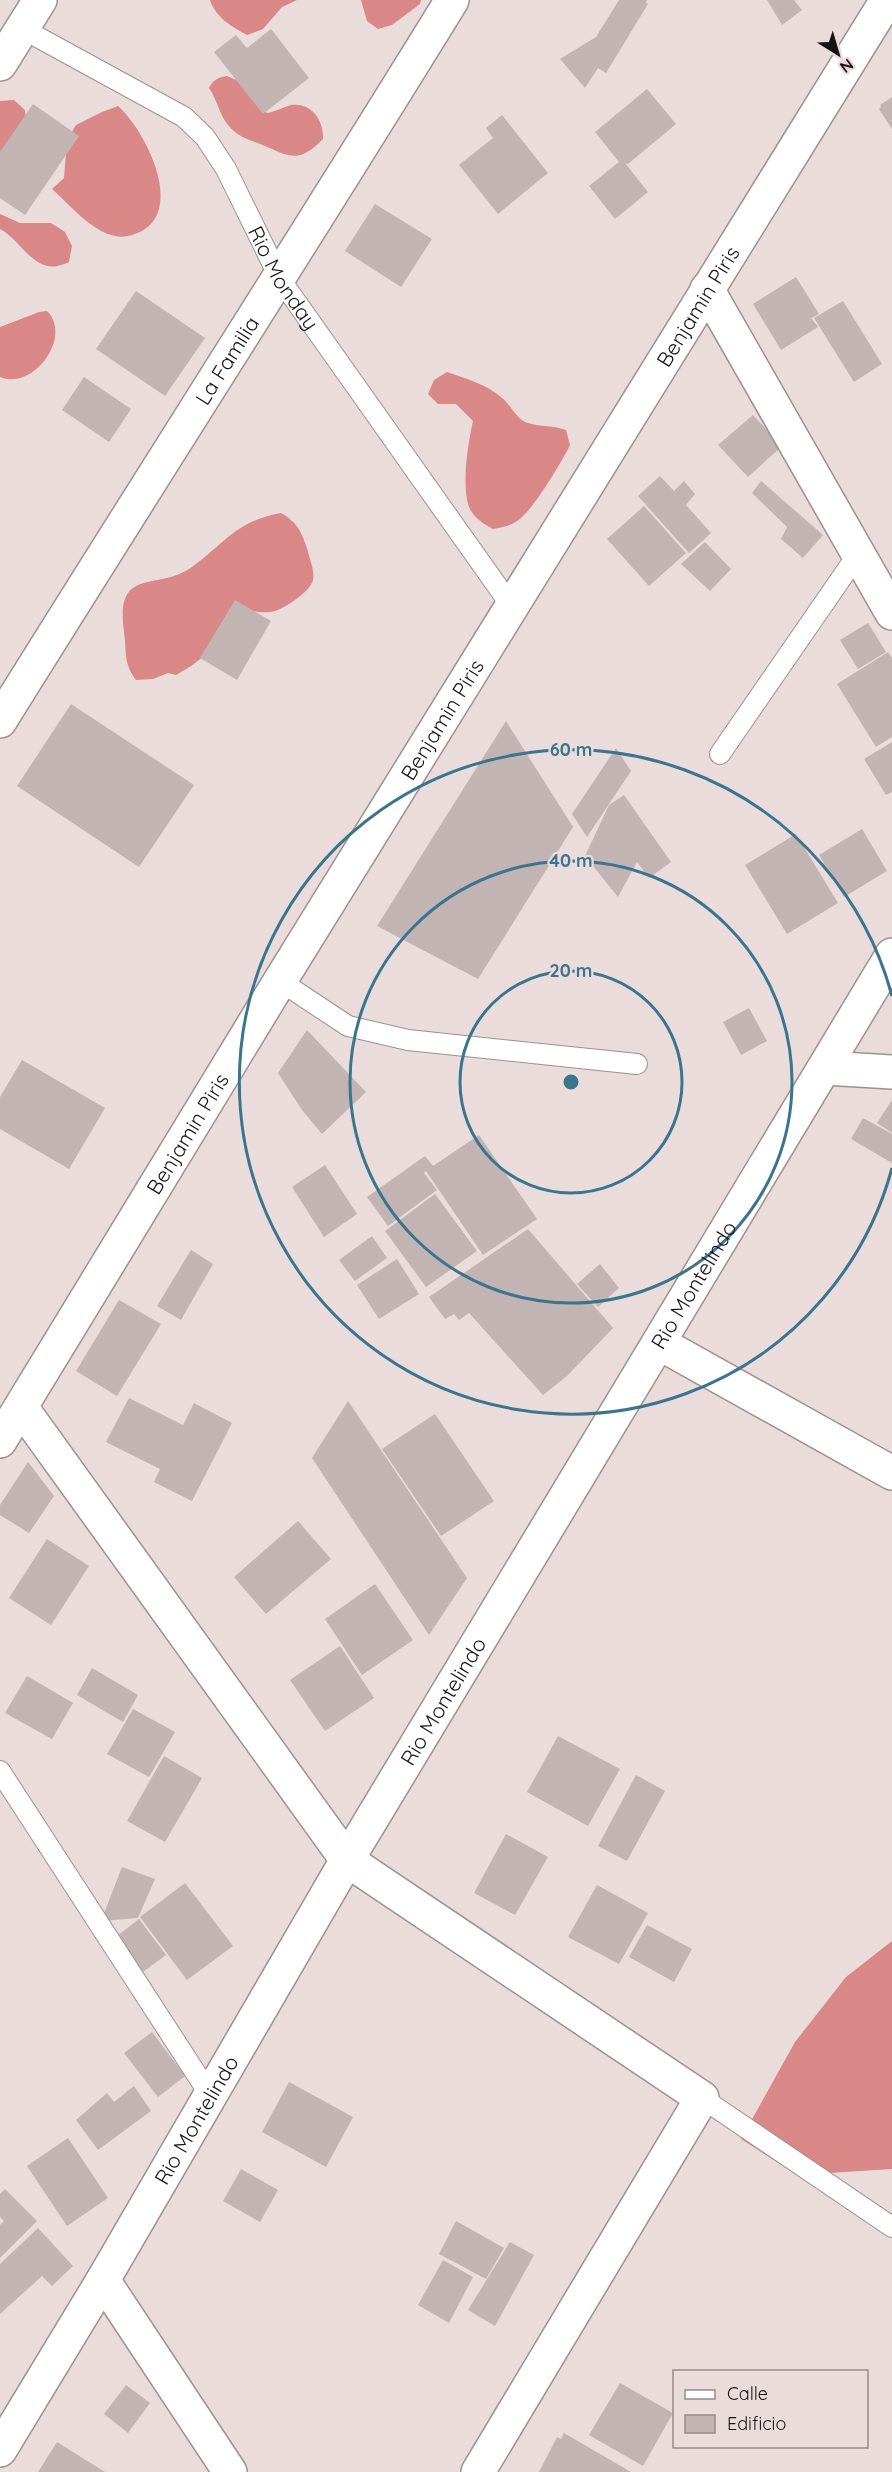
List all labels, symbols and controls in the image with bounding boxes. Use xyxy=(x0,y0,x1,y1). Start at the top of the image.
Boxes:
north arrow xyxy=(808,24,868,84)
text: N xyxy=(836,54,858,78)
street label: Rio Monday xyxy=(243,222,325,335)
street label: Benjamin Piris xyxy=(650,241,745,371)
street label: La Familia xyxy=(189,311,264,409)
street label: Benjamin Piris xyxy=(395,654,489,785)
text: 60 m xyxy=(550,738,592,761)
text: 40 m xyxy=(549,849,593,872)
text: 20 m xyxy=(550,959,592,982)
street label: Benjamin Piris xyxy=(140,1068,234,1199)
centre of rings xyxy=(561,1072,581,1092)
street label: Rio Montelindo xyxy=(645,1216,742,1354)
street label: Rio Montelindo xyxy=(394,1632,491,1770)
street label: Rio Montelindo xyxy=(148,2051,244,2189)
legend xyxy=(673,2370,868,2448)
text: Calle xyxy=(727,2382,768,2405)
text: Edificio xyxy=(727,2412,786,2435)

